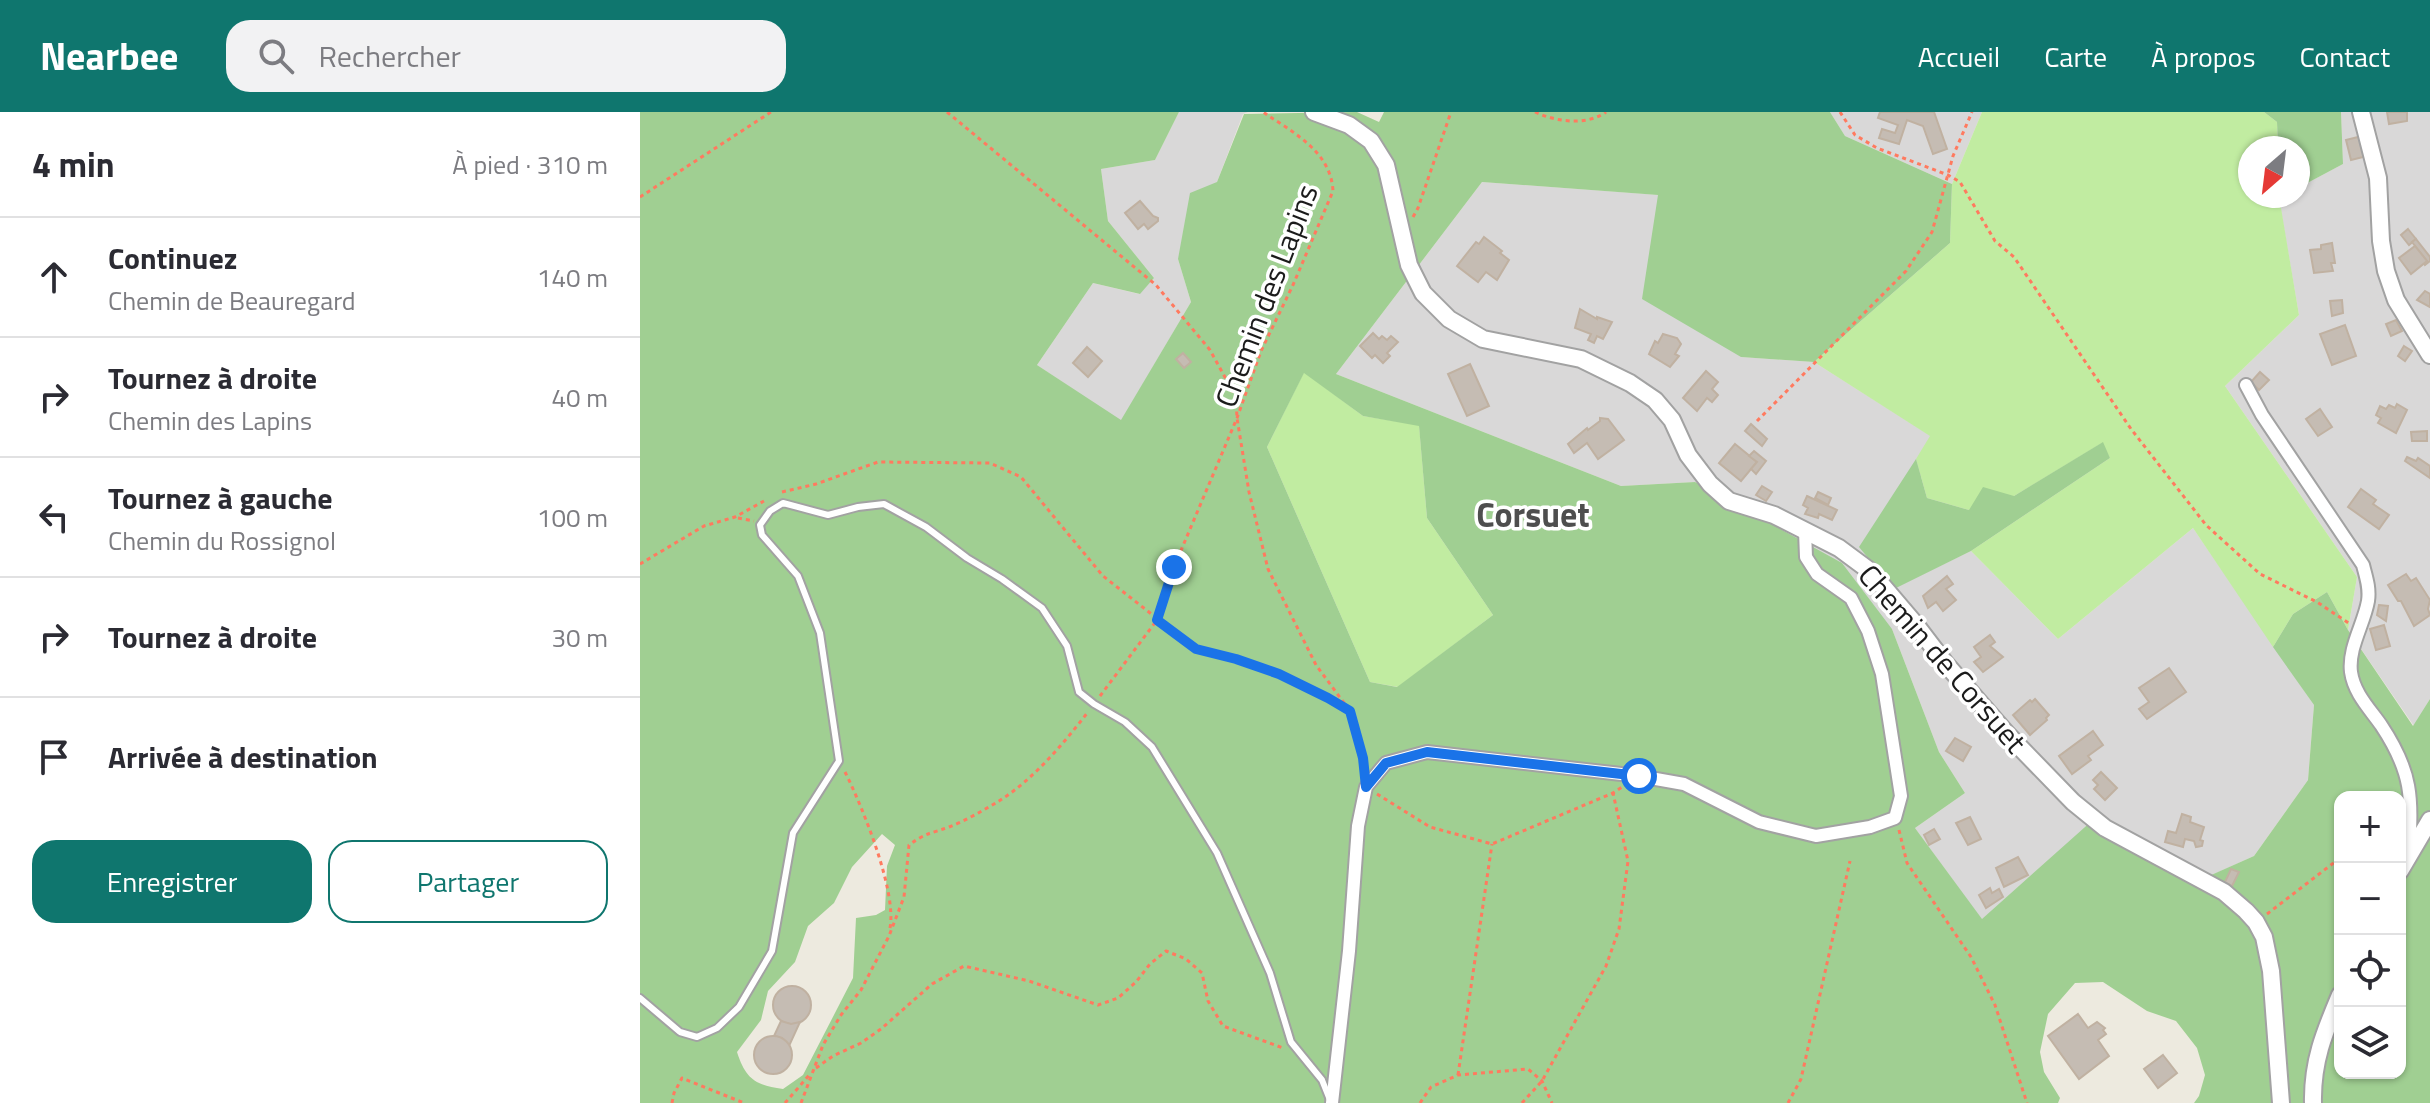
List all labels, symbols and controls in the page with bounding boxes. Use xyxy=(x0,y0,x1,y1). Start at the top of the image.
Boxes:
search box xyxy=(226,20,786,92)
text: Nearbee xyxy=(40,27,178,85)
text: Rechercher xyxy=(318,33,461,79)
icon: search xyxy=(254,34,298,78)
text: Accueil xyxy=(1918,35,2000,78)
text: Carte xyxy=(2044,35,2107,78)
text: À propos xyxy=(2151,35,2255,78)
text: Contact xyxy=(2299,35,2390,78)
north arrow xyxy=(2238,136,2310,208)
text: 4 min xyxy=(32,138,115,190)
text: À pied · 310 m xyxy=(452,145,608,184)
street label: Chemin des Lapins xyxy=(1202,178,1330,414)
text: Continuez xyxy=(108,235,237,281)
icon: ahead xyxy=(32,255,76,299)
text: 140 m xyxy=(537,258,608,297)
text: Chemin de Beauregard xyxy=(108,281,356,320)
text: Tournez à droite xyxy=(108,355,317,401)
icon: right xyxy=(32,375,76,419)
text: 40 m xyxy=(551,378,608,417)
text: Chemin des Lapins xyxy=(108,401,312,440)
text: Tournez à gauche xyxy=(108,475,333,521)
district label: Corsuet xyxy=(1476,488,1590,540)
icon: left xyxy=(32,495,76,539)
text: 100 m xyxy=(537,498,608,537)
text: Chemin du Rossignol xyxy=(108,521,336,560)
route end xyxy=(1156,549,1192,585)
street label: Chemin de Corsuet xyxy=(1848,554,2038,763)
text: Tournez à droite xyxy=(108,614,317,660)
icon: right xyxy=(32,615,76,659)
text: 30 m xyxy=(551,618,608,657)
text: Arrivée à destination xyxy=(108,734,378,780)
icon: arrive xyxy=(32,735,76,779)
route start xyxy=(1621,758,1657,794)
map controls xyxy=(2334,791,2406,1079)
button: + xyxy=(2334,791,2406,863)
button: Enregistrer xyxy=(32,840,312,923)
button: Partager xyxy=(328,840,608,923)
button: − xyxy=(2334,863,2406,935)
button: locate xyxy=(2334,935,2406,1007)
button: layers xyxy=(2334,1007,2406,1079)

